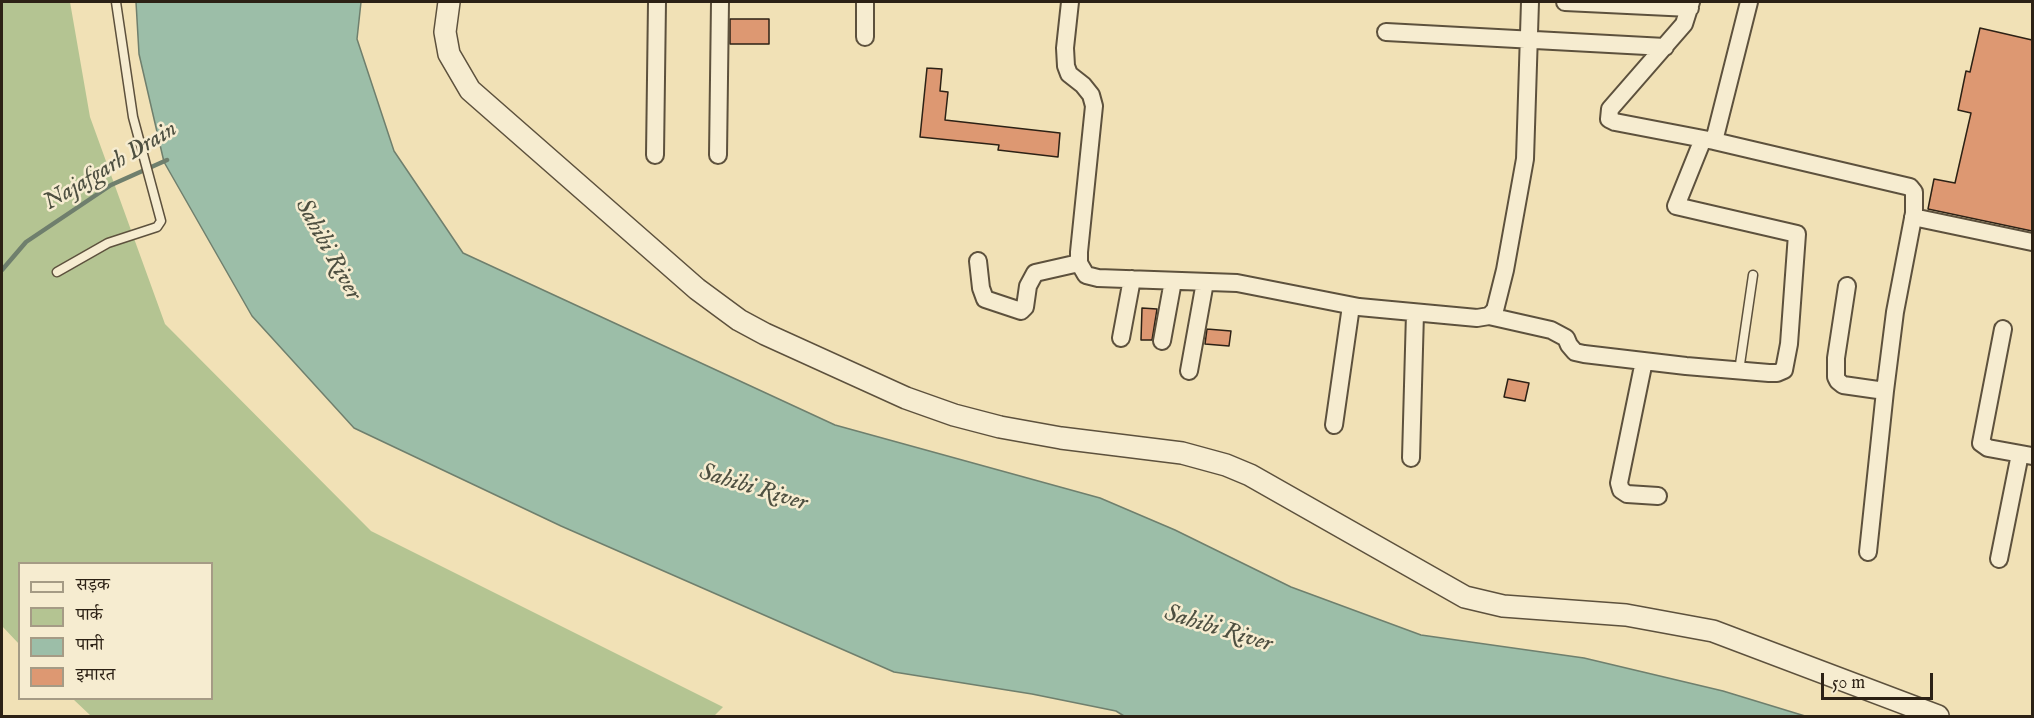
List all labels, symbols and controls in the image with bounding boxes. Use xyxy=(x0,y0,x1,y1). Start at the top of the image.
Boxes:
water label: Najafgarh Drain xyxy=(39,116,183,218)
water label: Sahibi River xyxy=(287,194,367,306)
water label: Sahibi River xyxy=(696,459,810,519)
legend xyxy=(18,562,213,700)
text: सड़क xyxy=(76,574,110,597)
water label: Sahibi River xyxy=(1161,600,1275,660)
text: पार्क xyxy=(76,604,103,627)
text: पानी xyxy=(76,634,103,657)
scale bar xyxy=(1824,661,1936,699)
text: इमारत xyxy=(76,664,115,687)
text: 50 m xyxy=(1832,672,1865,695)

